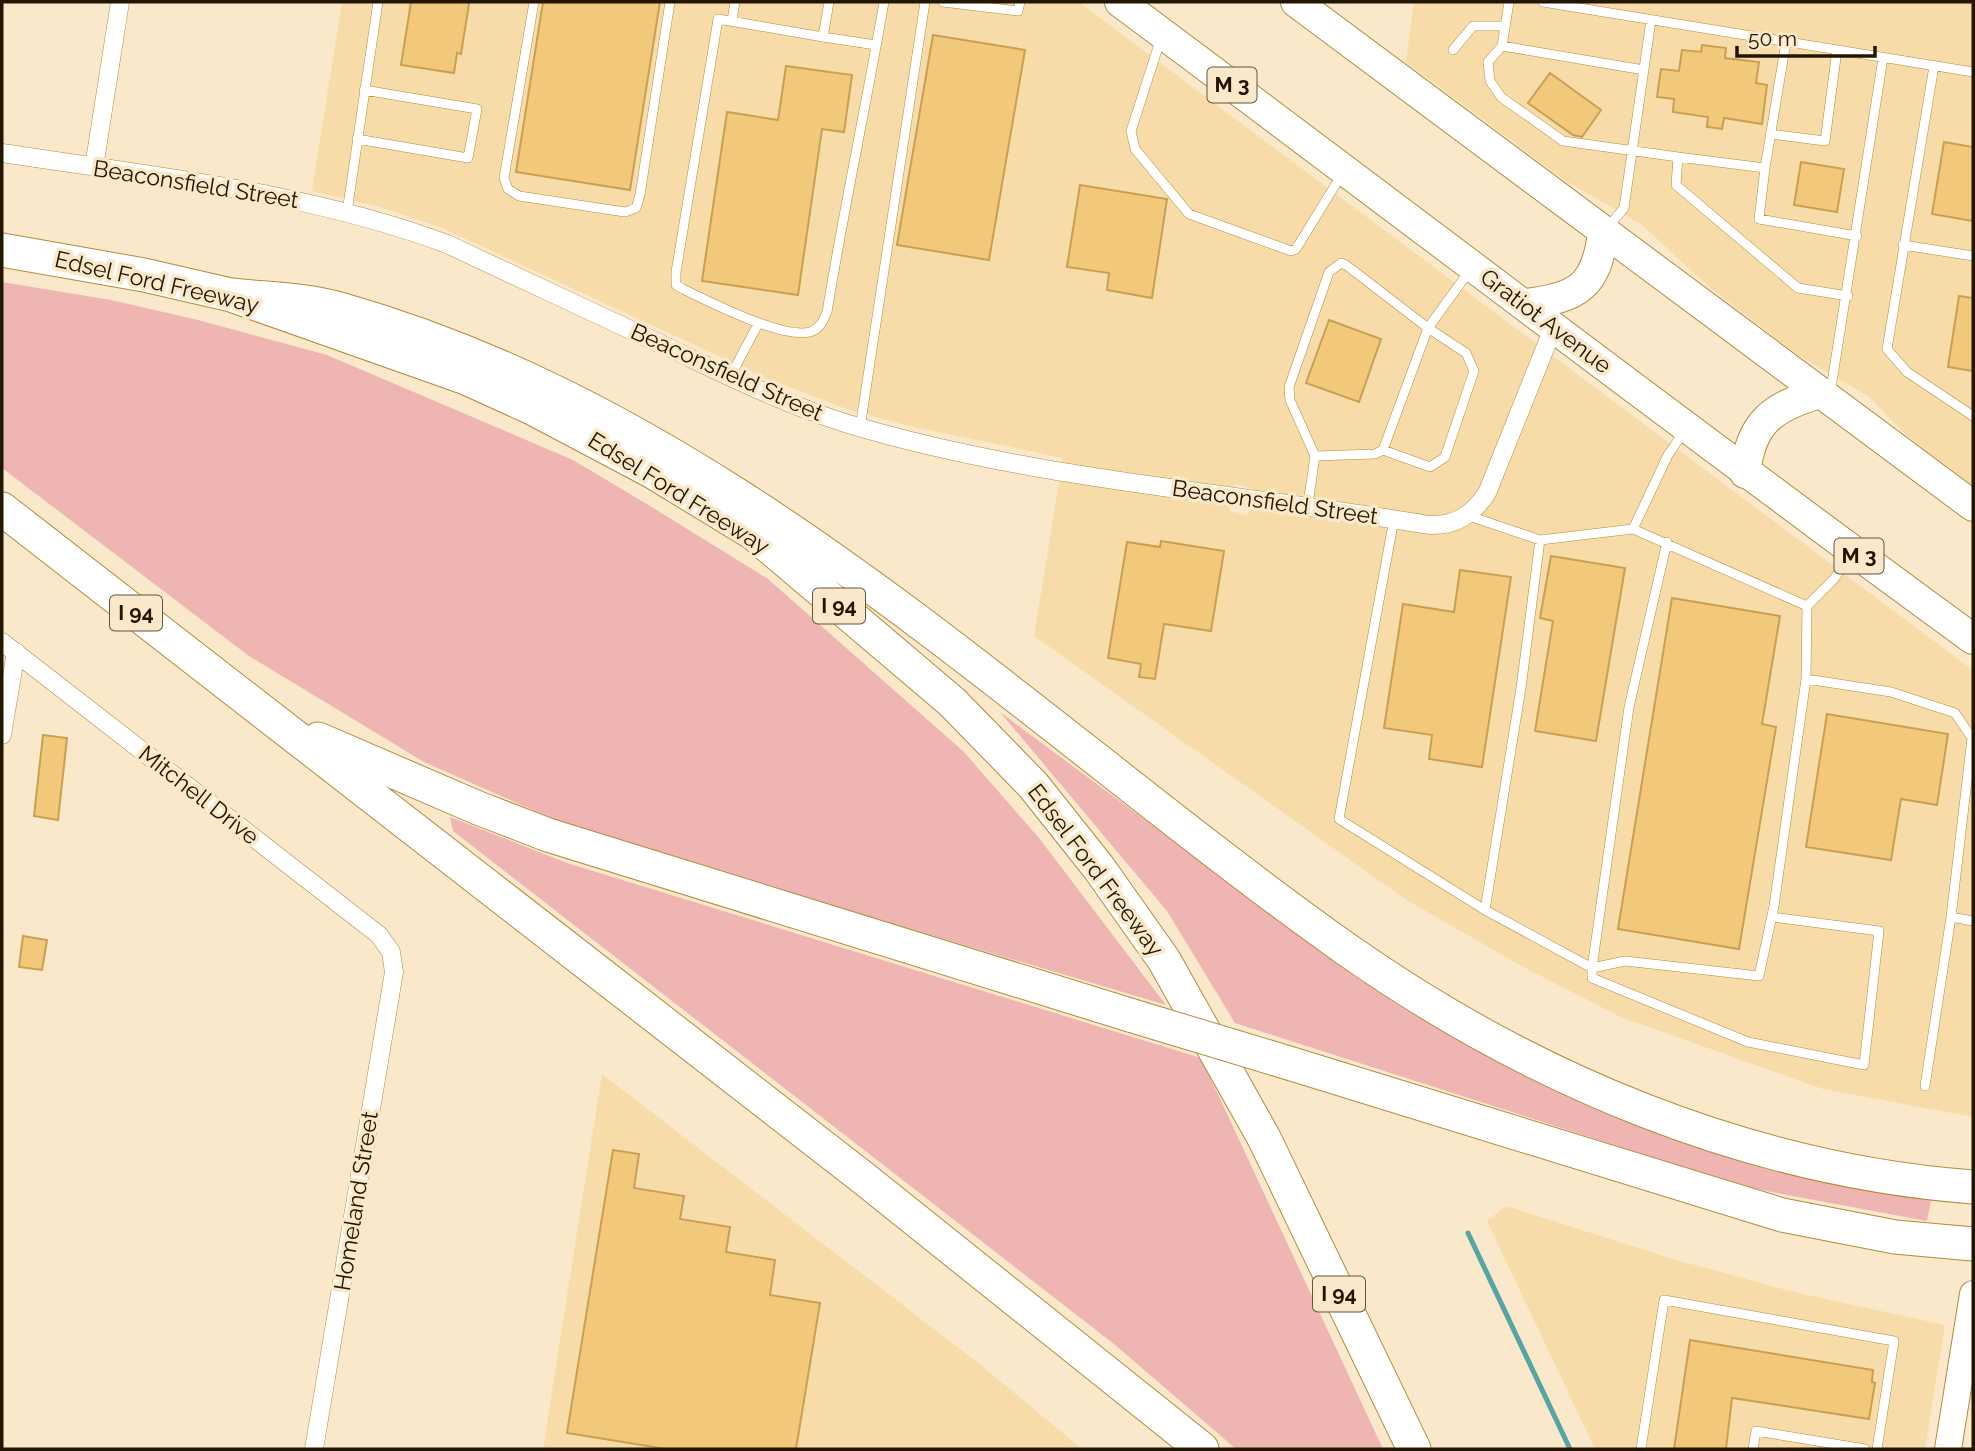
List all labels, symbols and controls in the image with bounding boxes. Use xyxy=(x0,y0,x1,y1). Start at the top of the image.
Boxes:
scale bar xyxy=(1737,14,1875,58)
text: 50 m xyxy=(1748,26,1797,51)
road number: M 3 xyxy=(1208,68,1256,102)
street label: Beaconsfield Street xyxy=(92,154,301,213)
street label: Edsel Ford Freeway xyxy=(52,245,262,318)
street label: Gratiot Avenue xyxy=(1476,263,1617,379)
street label: Beaconsfield Street xyxy=(627,317,828,426)
street label: Edsel Ford Freeway xyxy=(584,426,775,559)
street label: Beaconsfield Street xyxy=(1171,474,1380,529)
road number: M 3 xyxy=(1834,538,1884,574)
road number: I 94 xyxy=(813,588,865,624)
road number: I 94 xyxy=(110,596,162,630)
street label: Mitchell Drive xyxy=(134,739,265,850)
street label: Edsel Ford Freeway xyxy=(1023,778,1170,961)
street label: Homeland Street xyxy=(328,1109,383,1293)
road number: I 94 xyxy=(1313,1276,1365,1312)

